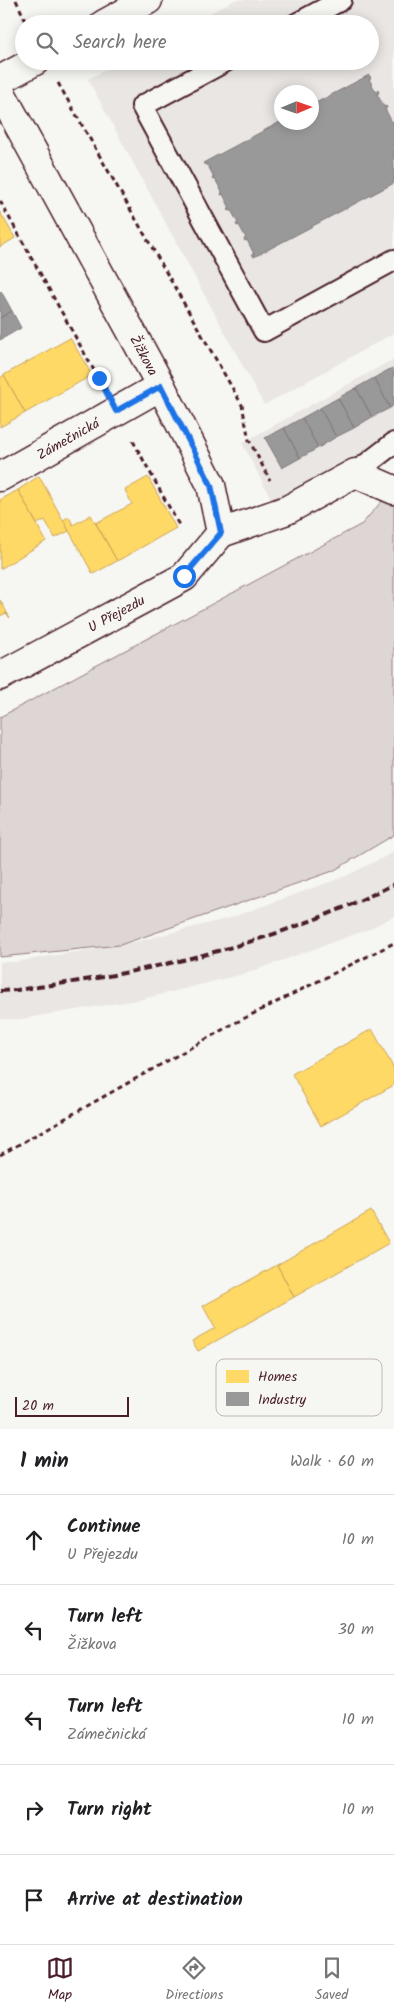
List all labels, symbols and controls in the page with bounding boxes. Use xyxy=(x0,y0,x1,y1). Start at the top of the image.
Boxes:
search box xyxy=(15,15,379,70)
text: Search here xyxy=(73,28,167,58)
icon: search xyxy=(33,29,61,57)
north arrow xyxy=(274,85,319,130)
street label: Žižkova xyxy=(123,331,163,380)
route end xyxy=(88,367,111,390)
street label: Zámečnická xyxy=(33,412,105,466)
route start xyxy=(173,565,196,588)
street label: U Přejezdu xyxy=(84,590,150,639)
legend xyxy=(216,1359,382,1416)
text: Homes xyxy=(258,1366,297,1388)
text: Industry xyxy=(258,1389,307,1411)
scale bar xyxy=(15,1394,129,1417)
text: 20 m xyxy=(22,1395,54,1417)
text: 1 min xyxy=(20,1445,69,1478)
text: Walk · 60 m xyxy=(290,1449,374,1474)
text: Continue xyxy=(67,1512,140,1542)
icon: ahead xyxy=(20,1526,48,1554)
text: 10 m xyxy=(342,1527,374,1552)
text: U Přejezdu xyxy=(67,1542,138,1567)
text: Turn left xyxy=(67,1602,142,1632)
icon: left xyxy=(20,1616,48,1644)
text: 30 m xyxy=(338,1617,374,1642)
text: Žižkova xyxy=(67,1632,117,1657)
text: Turn left xyxy=(67,1692,142,1722)
icon: left xyxy=(20,1706,48,1734)
text: 10 m xyxy=(342,1707,374,1732)
text: Zámečnická xyxy=(67,1722,146,1747)
text: Turn right xyxy=(67,1795,152,1825)
icon: right xyxy=(20,1796,48,1824)
text: 10 m xyxy=(342,1797,374,1822)
text: Arrive at destination xyxy=(67,1885,243,1915)
icon: arrive xyxy=(20,1886,48,1914)
tab: Map xyxy=(46,1954,74,2006)
tab: Directions xyxy=(165,1954,223,2006)
tab: Saved xyxy=(315,1954,348,2006)

